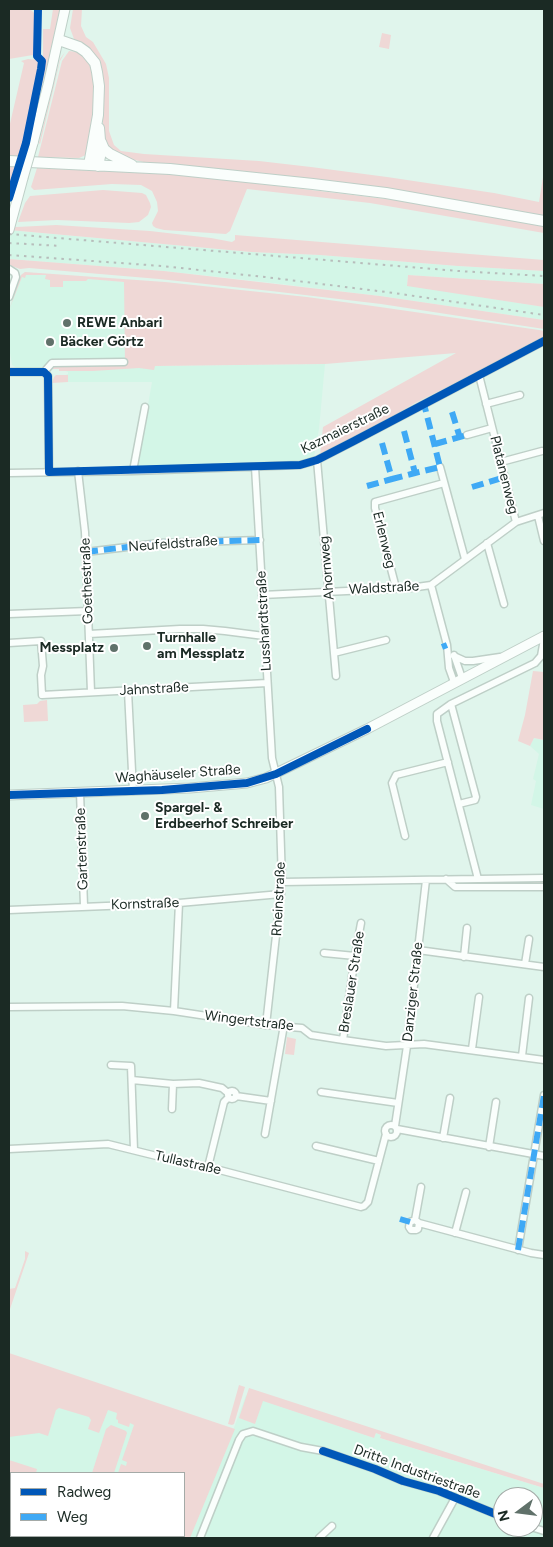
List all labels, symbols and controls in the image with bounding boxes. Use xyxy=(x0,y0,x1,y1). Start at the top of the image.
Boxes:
place label: REWE Anbari xyxy=(77,315,162,331)
marker: REWE Anbari xyxy=(61,317,73,329)
place label: Bäcker Görtz xyxy=(60,334,143,350)
marker: Bäcker Görtz xyxy=(44,336,56,348)
street label: Kazmaierstraße xyxy=(298,400,392,458)
street label: Platanenweg xyxy=(486,434,522,516)
street label: Erlenweg xyxy=(369,510,399,570)
street label: Neufeldstraße xyxy=(128,532,218,556)
street label: Ahornweg xyxy=(316,535,338,601)
street label: Goethestraße xyxy=(77,538,97,624)
street label: Lusshardtstraße xyxy=(253,570,275,672)
street label: Waldstraße xyxy=(348,578,420,598)
place label: Turnhalle am Messplatz xyxy=(157,630,244,662)
place label: Messplatz xyxy=(40,640,104,656)
marker: Turnhalle am Messplatz xyxy=(141,640,153,652)
marker: Messplatz xyxy=(108,642,120,654)
street label: Jahnstraße xyxy=(119,679,189,699)
street label: Waghäuseler Straße xyxy=(115,761,241,787)
place label: Spargel- & Erdbeerhof Schreiber xyxy=(155,800,293,832)
street label: Gartenstraße xyxy=(72,808,92,890)
marker: Spargel- & Erdbeerhof Schreiber xyxy=(139,810,151,822)
street label: Rheinstraße xyxy=(269,861,289,937)
street label: Kornstraße xyxy=(111,894,179,914)
street label: Breslauer Straße xyxy=(336,930,368,1034)
street label: Danziger Straße xyxy=(399,941,427,1043)
street label: Wingertstraße xyxy=(204,1007,294,1035)
street label: Tullastraße xyxy=(153,1147,223,1179)
street label: Dritte Industriestraße xyxy=(351,1441,483,1503)
legend xyxy=(10,1472,185,1537)
text: Radweg xyxy=(57,1483,111,1501)
north arrow xyxy=(493,1487,543,1537)
text: Weg xyxy=(57,1508,88,1526)
text: N xyxy=(494,1508,514,1523)

